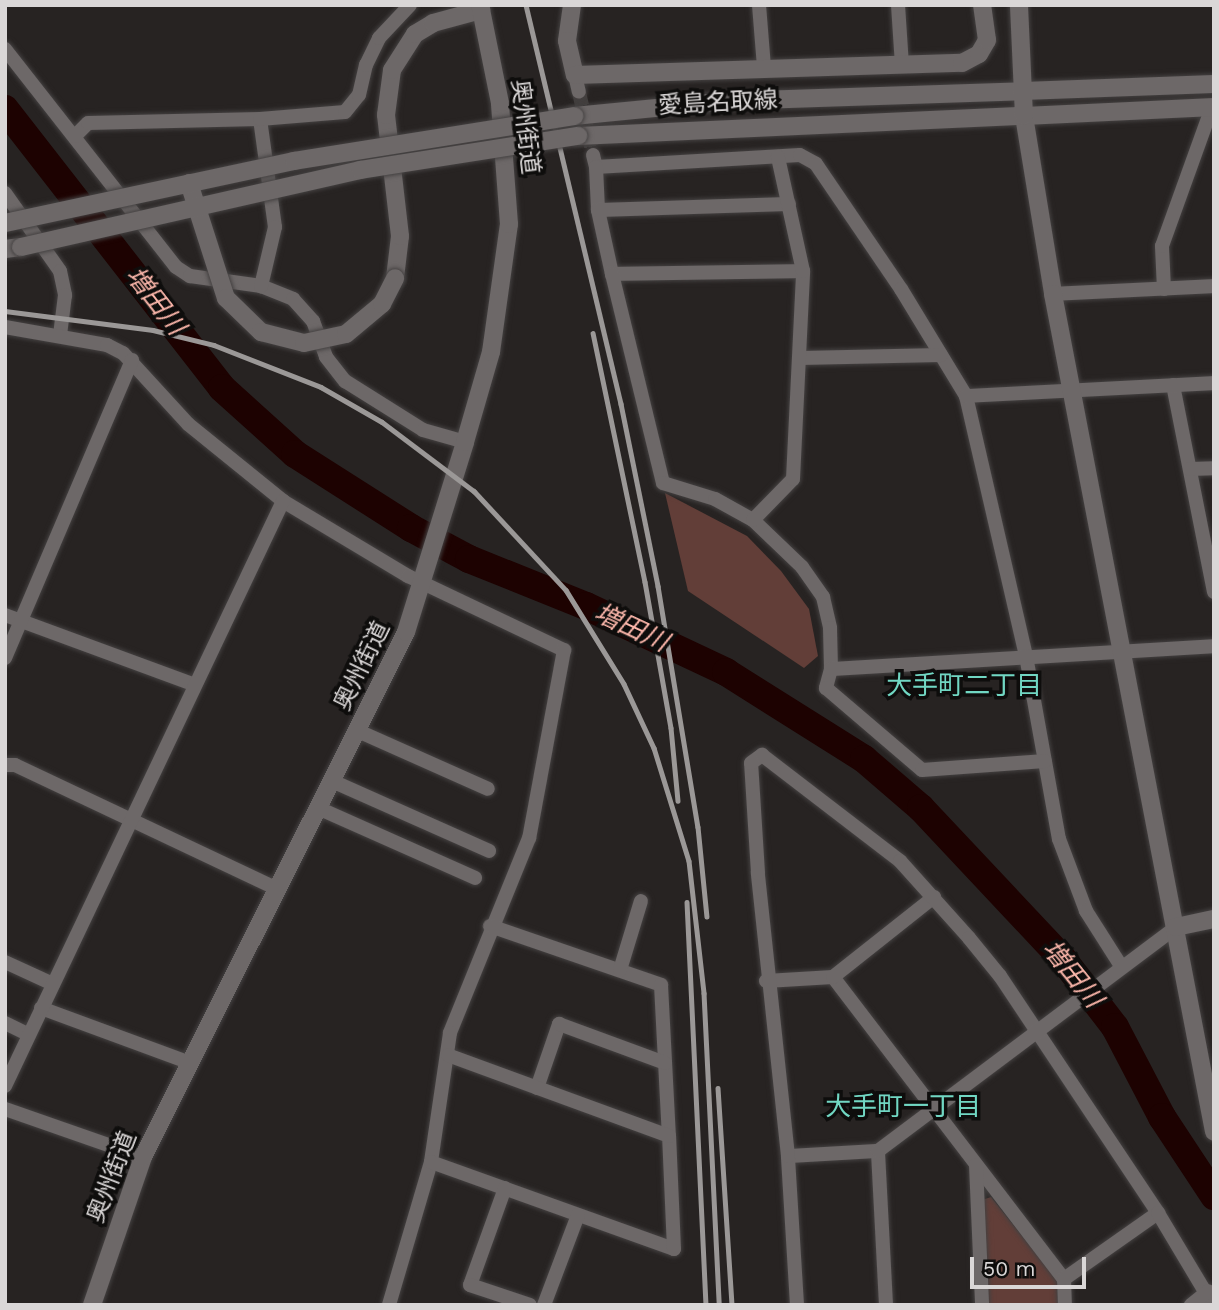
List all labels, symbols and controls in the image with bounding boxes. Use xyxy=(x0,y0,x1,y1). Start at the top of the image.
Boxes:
street label: 奥州街道 xyxy=(505,78,545,176)
street label: 愛島名取線 xyxy=(657,85,779,121)
water label: 増田川 xyxy=(119,261,191,341)
water label: 増田川 xyxy=(589,597,673,659)
street label: 奥州街道 xyxy=(328,617,396,715)
district label: 大手町二丁目 xyxy=(886,670,1042,702)
water label: 増田川 xyxy=(1035,934,1109,1014)
district label: 大手町一丁目 xyxy=(825,1091,981,1123)
street label: 奥州街道 xyxy=(81,1127,143,1227)
scale bar xyxy=(974,1244,1090,1288)
text: 50 m xyxy=(983,1256,1035,1281)

